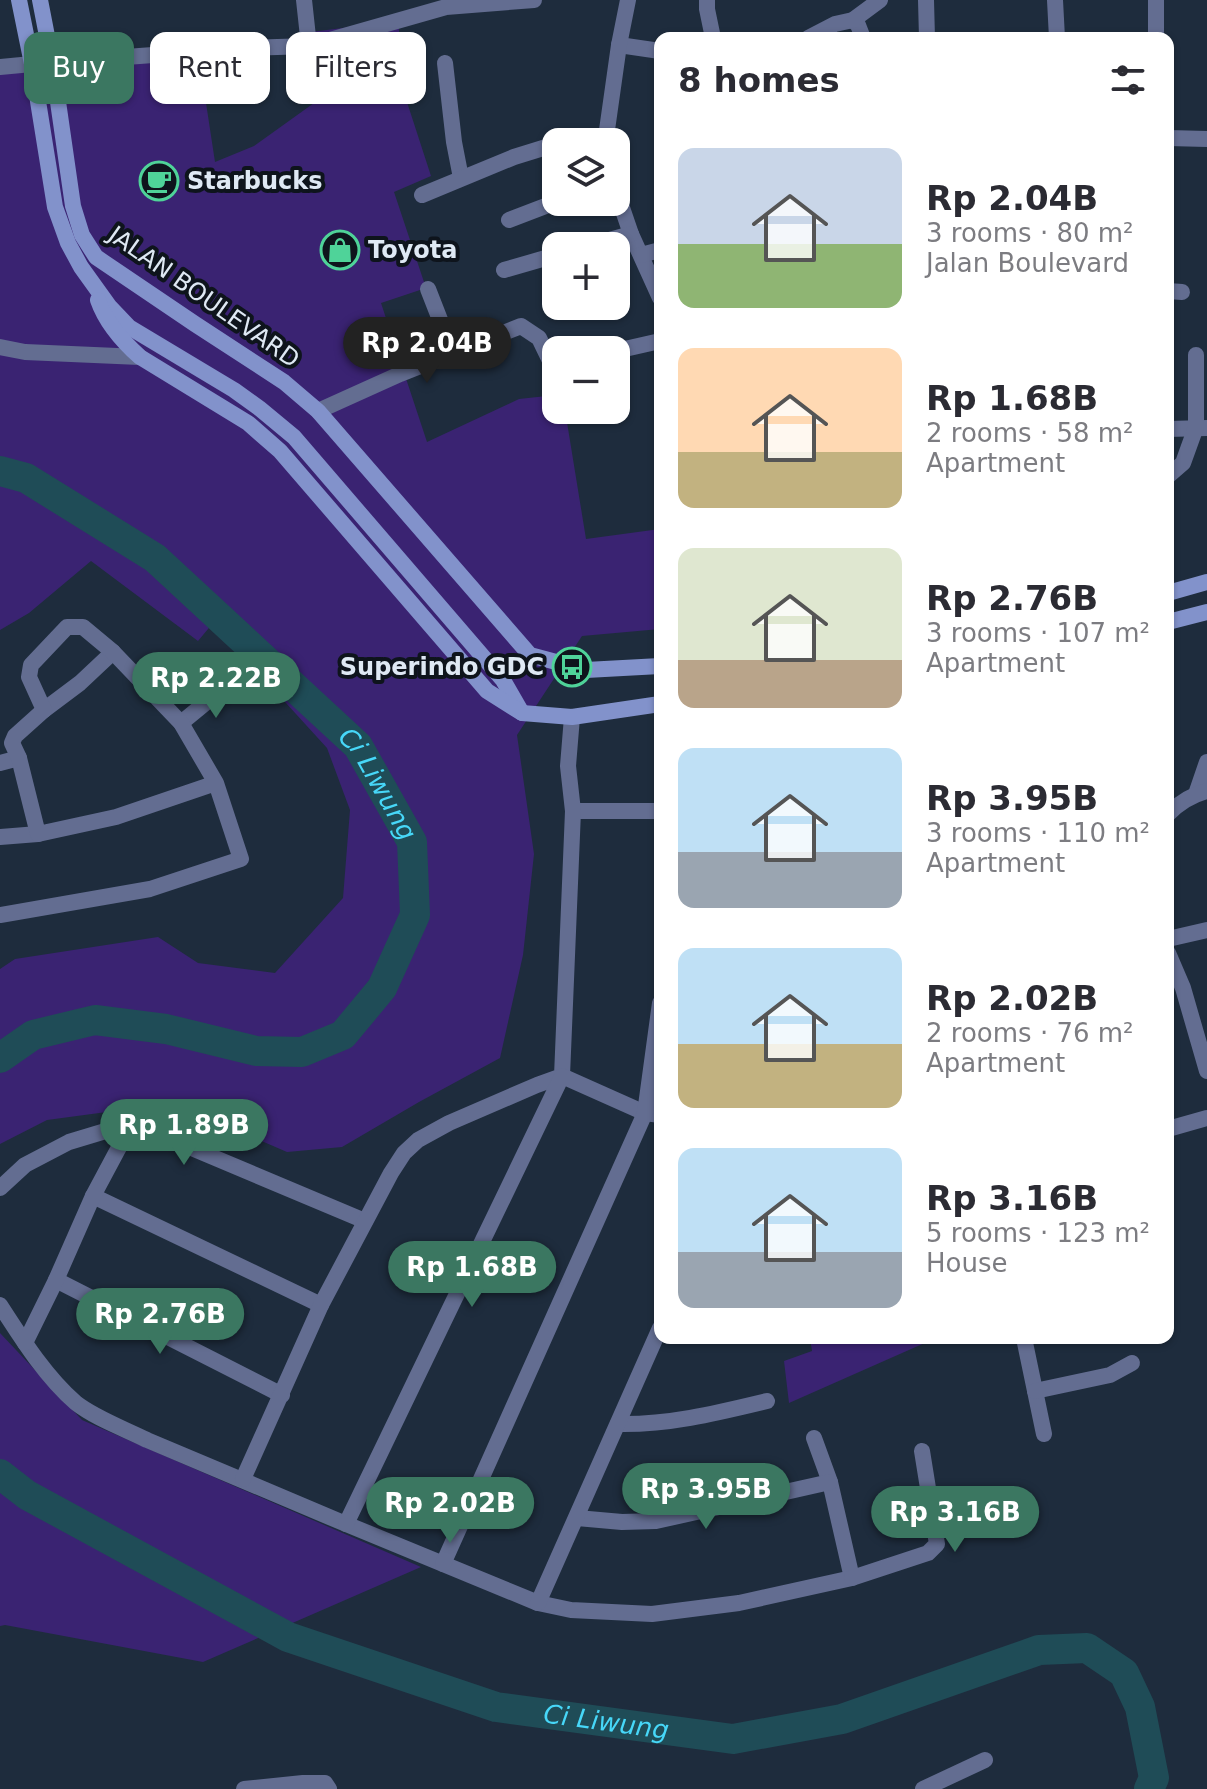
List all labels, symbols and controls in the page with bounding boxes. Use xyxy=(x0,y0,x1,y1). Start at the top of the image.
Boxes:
chip: Buy xyxy=(24,32,134,104)
chip: Rent xyxy=(150,32,270,104)
chip: Filters xyxy=(286,32,426,104)
icon: filters xyxy=(1106,58,1150,102)
text: 8 homes xyxy=(678,60,840,100)
map controls xyxy=(542,128,630,424)
button: layers xyxy=(542,128,630,216)
cafe icon: Starbucks xyxy=(138,160,180,202)
place label: Starbucks xyxy=(187,167,323,195)
text: Rp 2.04B xyxy=(926,178,1098,218)
icon: home xyxy=(742,180,838,276)
text: 3 rooms · 80 m² xyxy=(926,218,1134,248)
street label: JALAN BOULEVARD xyxy=(102,219,305,373)
shop icon: Toyota xyxy=(319,229,361,271)
button: + xyxy=(542,232,630,320)
place label: Toyota xyxy=(368,236,457,264)
text: Jalan Boulevard xyxy=(926,248,1129,278)
pin: Rp 2.04B xyxy=(344,317,510,385)
text: Rp 2.04B xyxy=(361,328,493,358)
button: − xyxy=(542,336,630,424)
text: Rp 1.68B xyxy=(926,378,1098,418)
icon: home xyxy=(742,380,838,476)
text: 2 rooms · 58 m² xyxy=(926,418,1134,448)
text: Apartment xyxy=(926,448,1065,478)
text: Rp 2.76B xyxy=(926,578,1098,618)
icon: home xyxy=(742,580,838,676)
text: 3 rooms · 107 m² xyxy=(926,618,1150,648)
bus stop icon: Superindo GDC xyxy=(551,646,593,688)
text: Apartment xyxy=(926,648,1065,678)
pin: Rp 2.22B xyxy=(133,652,299,720)
place label: Superindo GDC xyxy=(340,653,544,681)
text: Rp 2.22B xyxy=(150,663,282,693)
water label: Ci Liwung xyxy=(333,721,423,845)
text: Rp 3.95B xyxy=(926,778,1098,818)
icon: home xyxy=(742,780,838,876)
text: 3 rooms · 110 m² xyxy=(926,818,1150,848)
text: Apartment xyxy=(926,848,1065,878)
text: Rp 2.02B xyxy=(926,978,1098,1018)
icon: home xyxy=(742,980,838,1076)
text: 2 rooms · 76 m² xyxy=(926,1018,1134,1048)
text: Apartment xyxy=(926,1048,1065,1078)
pin: Rp 1.89B xyxy=(101,1099,267,1167)
text: Rp 1.89B xyxy=(118,1110,250,1140)
text: Rp 3.16B xyxy=(926,1178,1098,1218)
icon: home xyxy=(742,1180,838,1276)
text: 5 rooms · 123 m² xyxy=(926,1218,1150,1248)
pin: Rp 1.68B xyxy=(389,1241,555,1309)
text: House xyxy=(926,1248,1007,1278)
text: Rp 1.68B xyxy=(406,1252,538,1282)
pin: Rp 2.76B xyxy=(77,1288,243,1356)
text: Rp 2.76B xyxy=(94,1299,226,1329)
pin: Rp 3.95B xyxy=(623,1463,789,1531)
text: Rp 3.95B xyxy=(640,1474,772,1504)
pin: Rp 2.02B xyxy=(367,1477,533,1545)
pin: Rp 3.16B xyxy=(872,1486,1038,1554)
text: Rp 2.02B xyxy=(384,1488,516,1518)
text: Rp 3.16B xyxy=(889,1497,1021,1527)
water label: Ci Liwung xyxy=(542,1699,671,1745)

